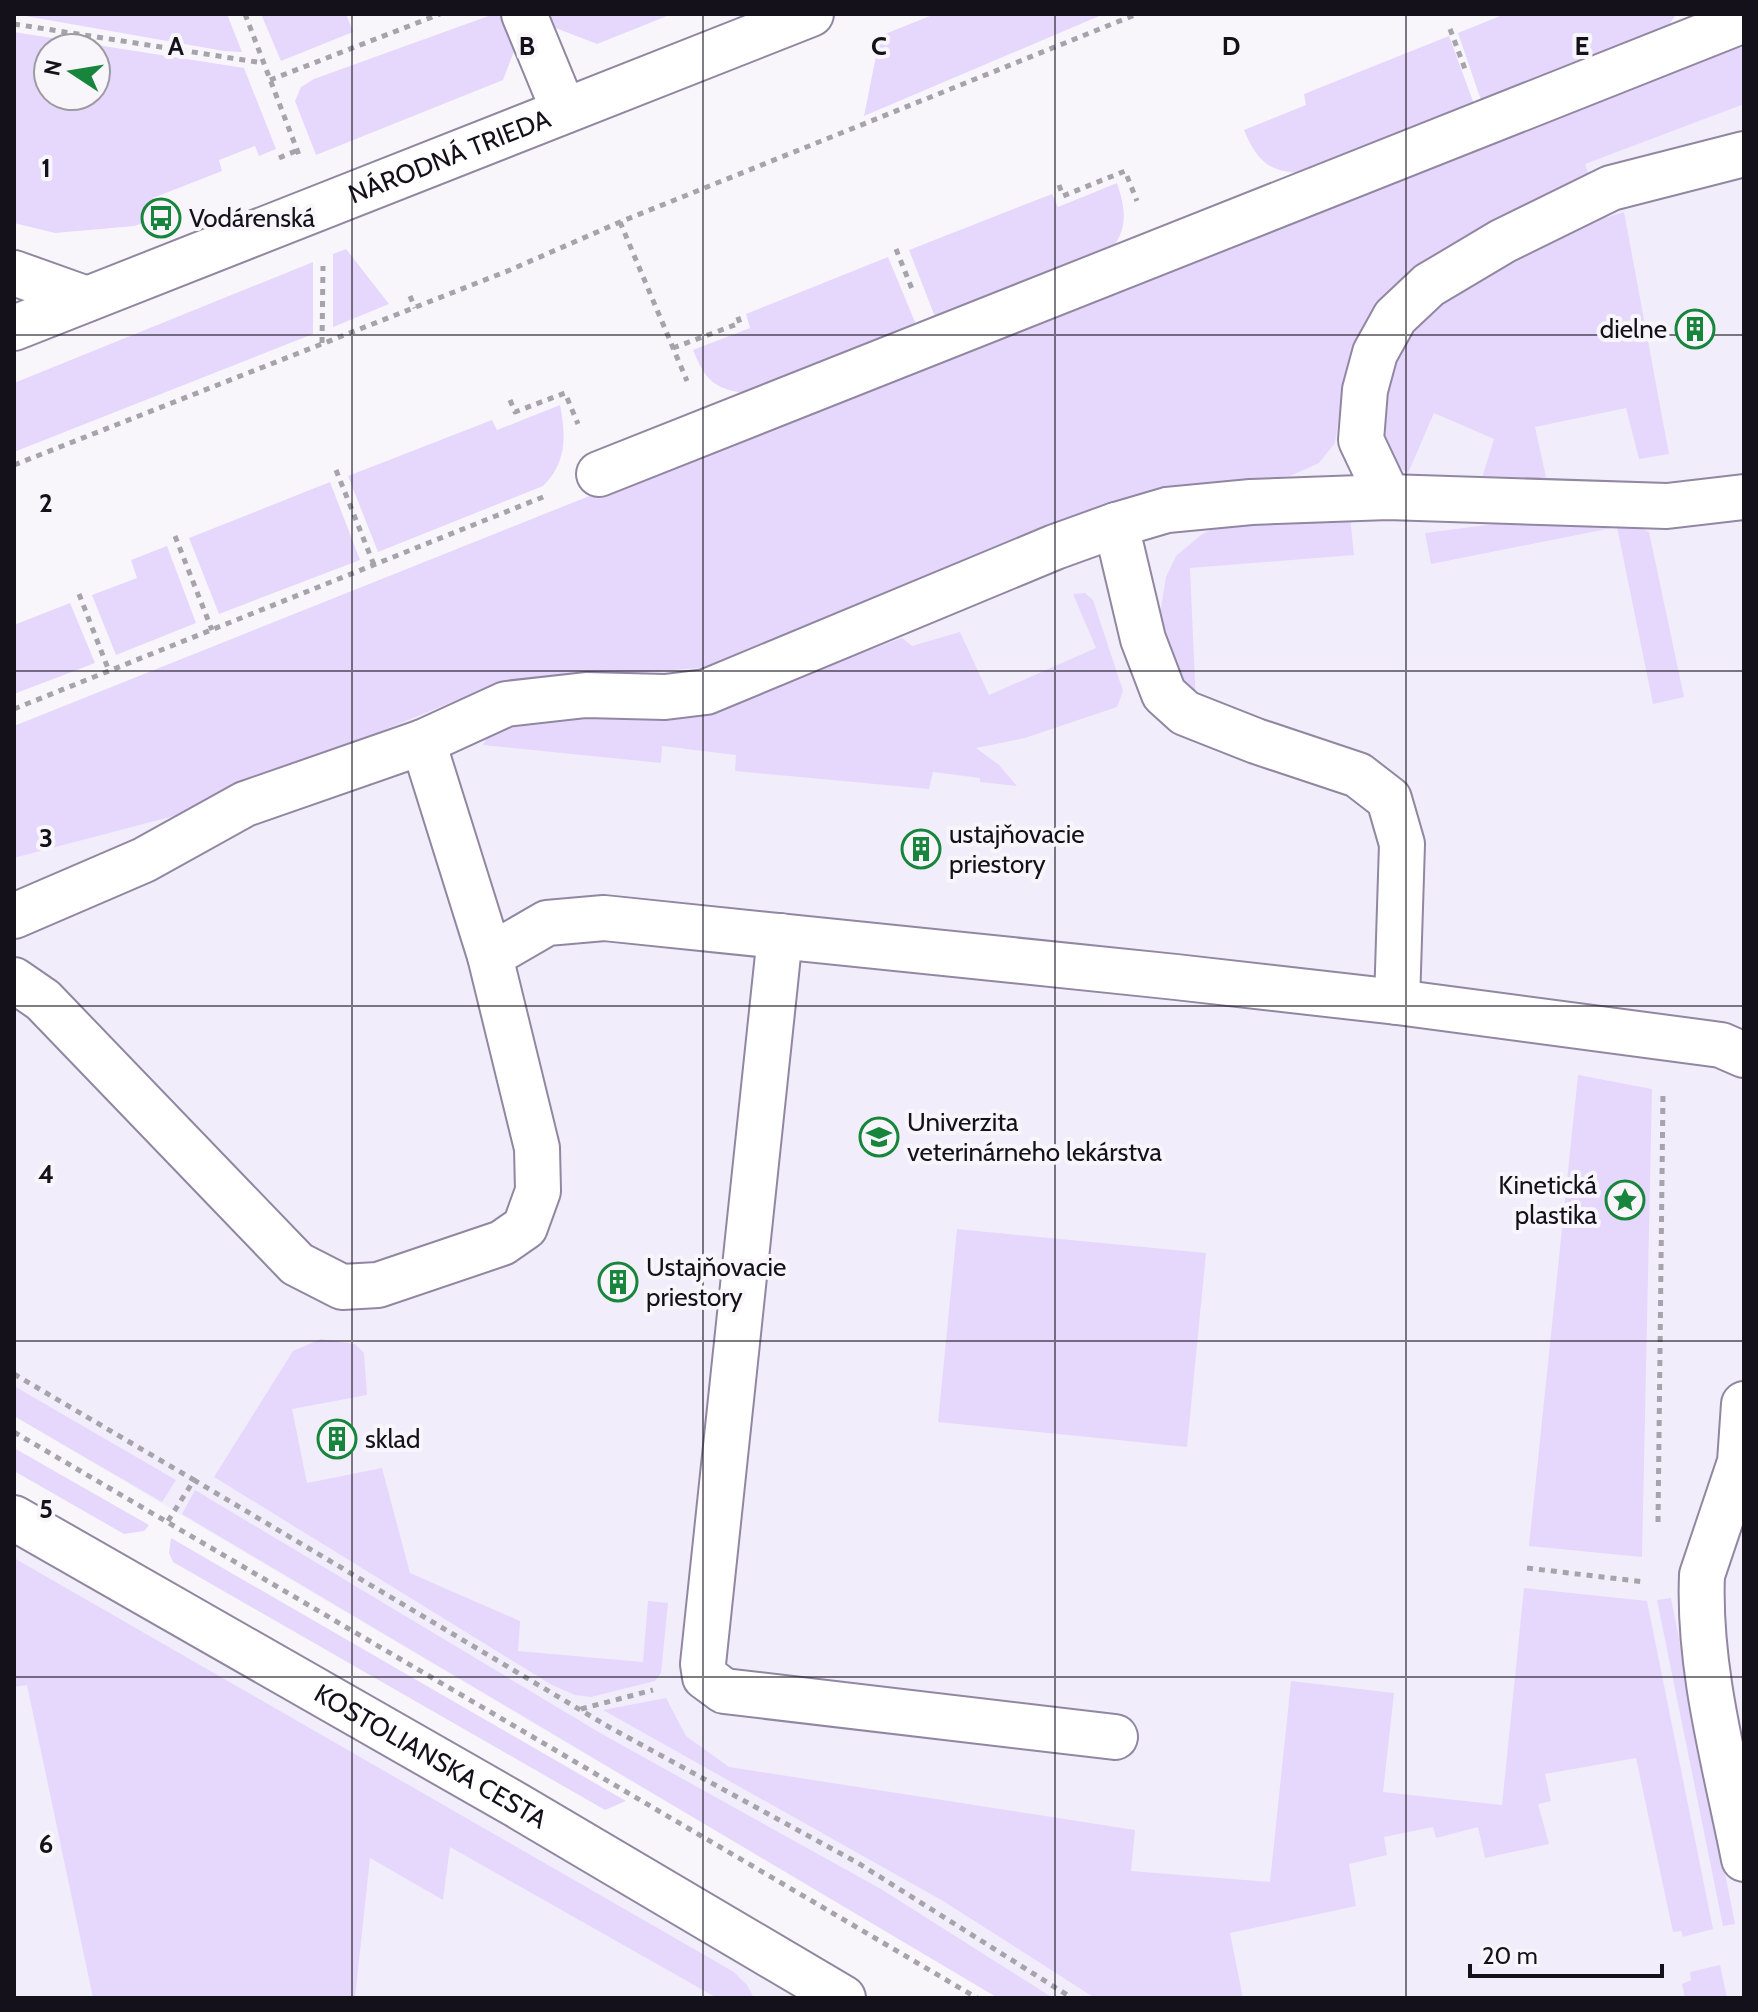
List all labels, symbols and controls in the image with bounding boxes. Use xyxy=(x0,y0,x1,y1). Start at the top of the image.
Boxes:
text: A xyxy=(168,30,185,62)
text: B xyxy=(519,30,535,62)
text: C xyxy=(871,30,887,62)
text: D xyxy=(1222,30,1240,62)
text: E xyxy=(1575,30,1589,62)
north arrow xyxy=(32,32,112,112)
text: N xyxy=(38,58,68,78)
street label: NÁRODNÁ TRIEDA xyxy=(344,102,555,211)
text: 1 xyxy=(41,152,51,184)
bus stop icon: Vodárenská xyxy=(140,197,182,239)
place label: Vodárenská xyxy=(189,202,316,234)
building icon: dielne xyxy=(1674,308,1716,350)
place label: dielne xyxy=(1600,313,1667,345)
text: 2 xyxy=(39,487,53,519)
place label: ustajňovacie priestory xyxy=(949,818,1085,880)
text: 3 xyxy=(39,822,53,854)
building icon: ustajňovacie priestory xyxy=(900,828,942,870)
place label: Univerzita veterinárneho lekárstva xyxy=(907,1106,1163,1168)
school or university icon: Univerzita veterinárneho lekárstva xyxy=(858,1116,900,1158)
text: 4 xyxy=(38,1158,54,1190)
place label: Kinetická plastika xyxy=(1498,1169,1598,1231)
place icon: Kinetická plastika xyxy=(1604,1179,1646,1221)
place label: Ustajňovacie priestory xyxy=(646,1251,786,1313)
building icon: Ustajňovacie priestory xyxy=(597,1261,639,1303)
building icon: sklad xyxy=(316,1418,358,1460)
place label: sklad xyxy=(365,1423,420,1455)
text: 5 xyxy=(39,1493,53,1525)
street label: KOSTOLIANSKA CESTA xyxy=(309,1677,553,1835)
text: 6 xyxy=(39,1828,53,1860)
scale bar xyxy=(1470,1928,1662,1978)
text: 20 m xyxy=(1482,1941,1538,1970)

